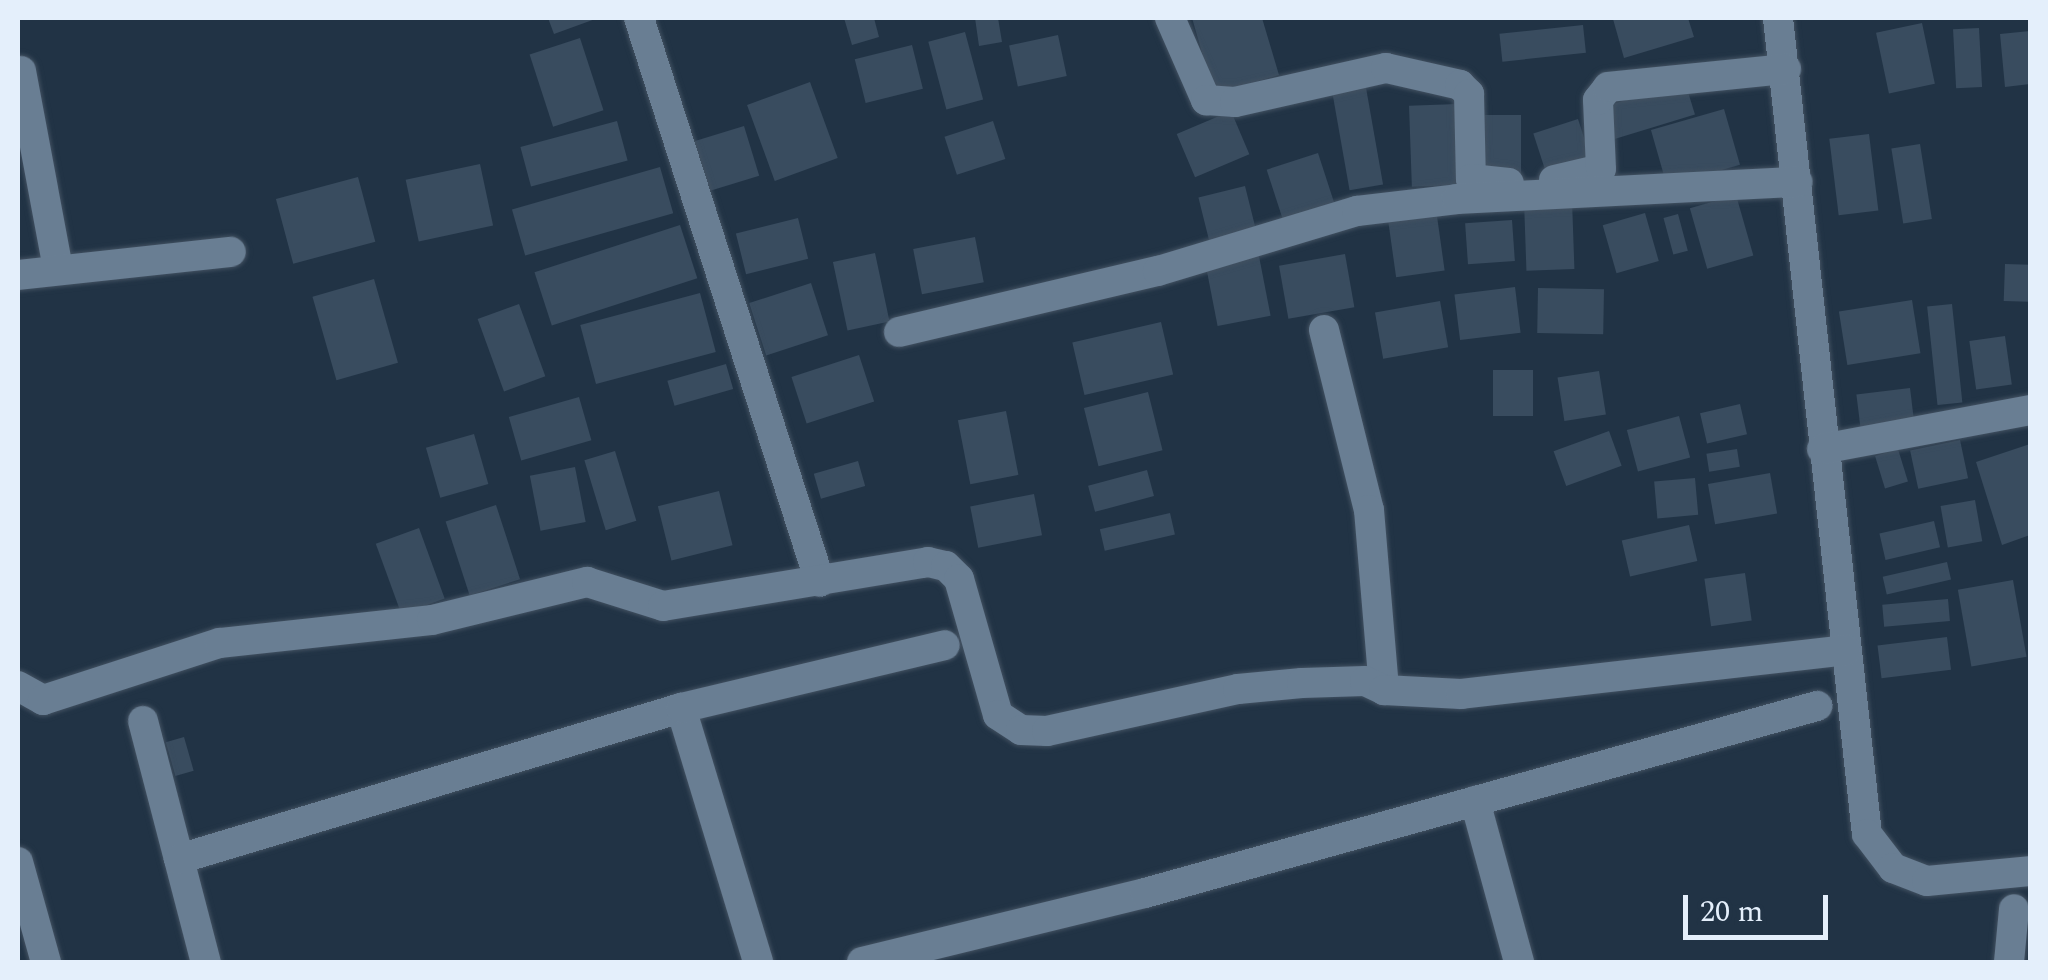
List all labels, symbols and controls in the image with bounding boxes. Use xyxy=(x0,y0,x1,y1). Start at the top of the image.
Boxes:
scale bar xyxy=(1688,875,1833,937)
text: 20 m xyxy=(1700,889,1763,935)

